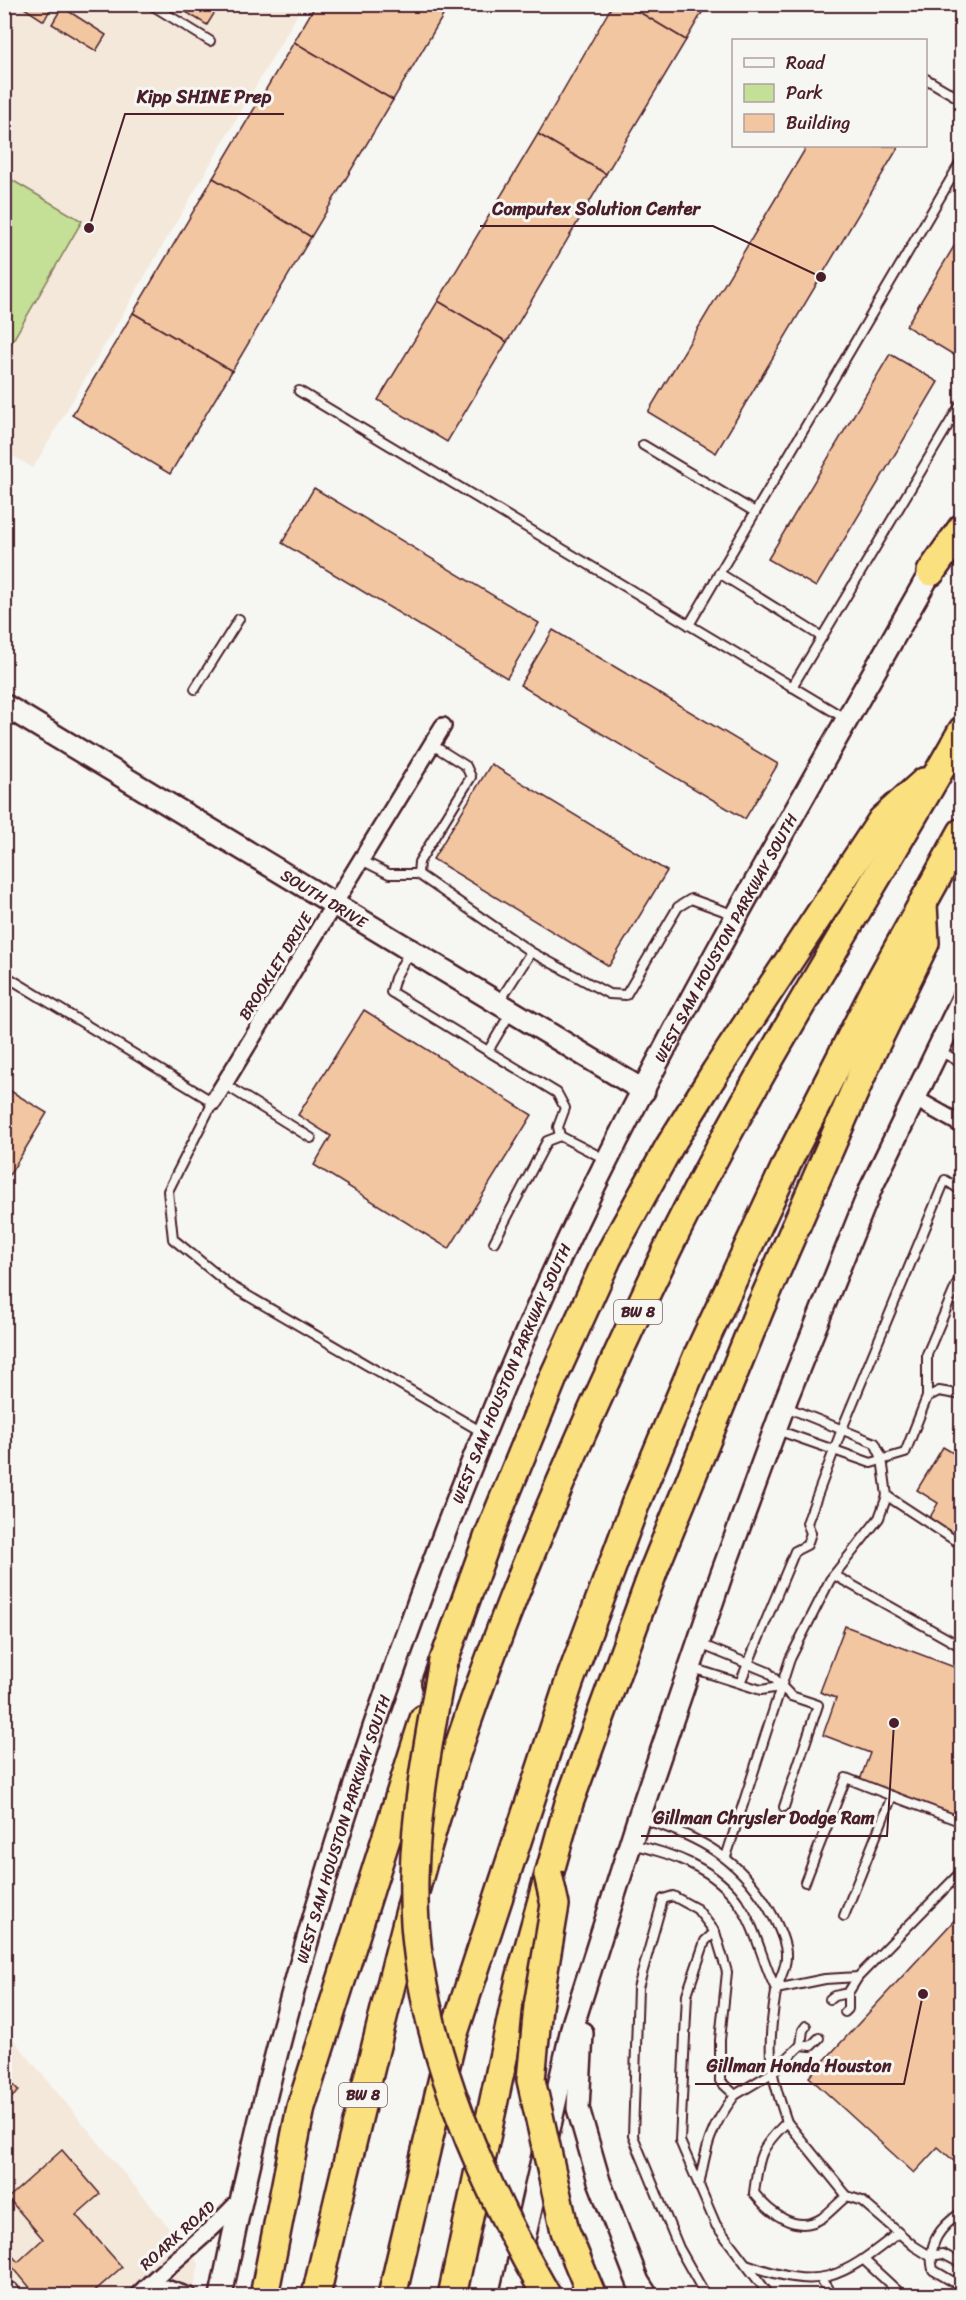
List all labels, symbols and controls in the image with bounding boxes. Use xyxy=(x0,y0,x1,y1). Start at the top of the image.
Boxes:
legend xyxy=(732,39,927,147)
text: Road xyxy=(786,47,826,79)
text: Park xyxy=(786,77,823,109)
callout: Kipp SHINE Prep xyxy=(125,78,284,114)
text: Kipp SHINE Prep xyxy=(136,81,272,113)
text: Building xyxy=(786,107,850,139)
callout: Computex Solution Center xyxy=(480,190,713,226)
text: Computex Solution Center xyxy=(491,193,701,225)
street label: WEST SAM HOUSTON PARKWAY SOUTH xyxy=(646,807,806,1068)
street label: SOUTH DRIVE xyxy=(275,861,374,937)
street label: BROOKLET DRIVE xyxy=(231,905,321,1026)
street label: WEST SAM HOUSTON PARKWAY SOUTH xyxy=(443,1238,580,1508)
road number: BW 8 xyxy=(614,1300,662,1324)
street label: WEST SAM HOUSTON PARKWAY SOUTH xyxy=(287,1690,399,1967)
callout: Gillman Chrysler Dodge Ram xyxy=(641,1800,887,1836)
text: Gillman Chrysler Dodge Ram xyxy=(652,1802,875,1834)
callout: Gillman Honda Houston xyxy=(695,2048,904,2084)
text: Gillman Honda Houston xyxy=(706,2050,892,2082)
road number: BW 8 xyxy=(339,2083,387,2107)
street label: ROARK ROAD xyxy=(133,2193,222,2278)

